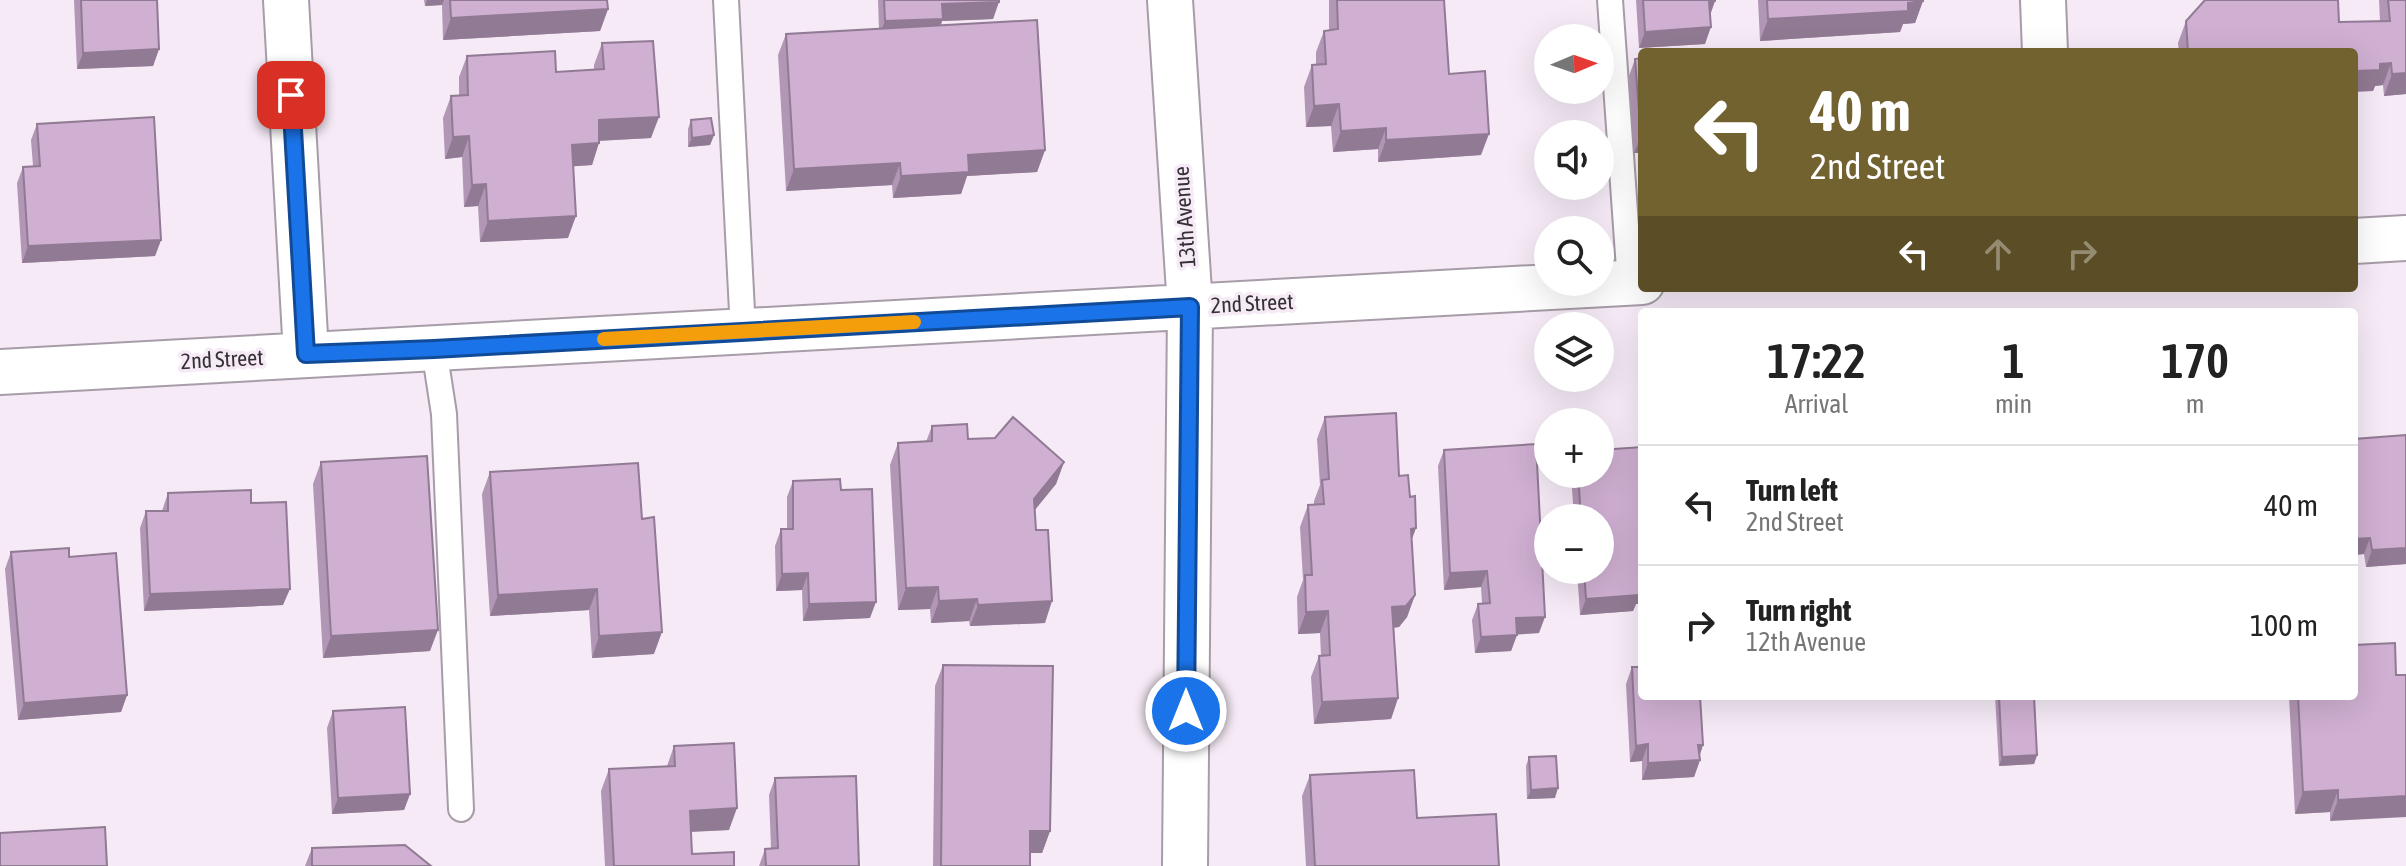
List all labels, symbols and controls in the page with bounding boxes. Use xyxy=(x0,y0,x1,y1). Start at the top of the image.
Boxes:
north arrow xyxy=(1534,24,1614,104)
map controls xyxy=(1534,24,1614,584)
pin xyxy=(257,61,325,129)
icon: arrive xyxy=(269,73,313,117)
text: 40 m xyxy=(1810,79,1911,143)
icon: left xyxy=(1678,80,1782,184)
button: sound xyxy=(1534,120,1614,200)
text: 2nd Street xyxy=(1810,145,1945,187)
street label: 13th Avenue xyxy=(1167,165,1201,269)
button: search xyxy=(1534,216,1614,296)
icon: left xyxy=(1892,232,1936,276)
icon: ahead xyxy=(1976,232,2020,276)
icon: right xyxy=(2060,232,2104,276)
street label: 2nd Street xyxy=(1210,288,1294,318)
button: layers xyxy=(1534,312,1614,392)
text: 17:22 xyxy=(1767,333,1866,388)
text: 1 xyxy=(2002,333,2025,388)
text: 170 xyxy=(2161,333,2229,388)
street label: 2nd Street xyxy=(180,344,264,374)
text: Arrival xyxy=(1785,389,1848,419)
text: min xyxy=(1995,389,2032,419)
text: m xyxy=(2186,389,2204,419)
button: + xyxy=(1534,408,1614,488)
text: Turn left xyxy=(1746,473,1838,507)
icon: left xyxy=(1678,483,1722,527)
text: 40 m xyxy=(2264,488,2318,522)
button: − xyxy=(1534,504,1614,584)
text: 2nd Street xyxy=(1746,507,1844,537)
text: Turn right xyxy=(1746,593,1852,627)
icon: right xyxy=(1678,603,1722,647)
text: 100 m xyxy=(2250,608,2318,642)
text: 12th Avenue xyxy=(1746,627,1866,657)
position arrow xyxy=(1144,669,1228,753)

